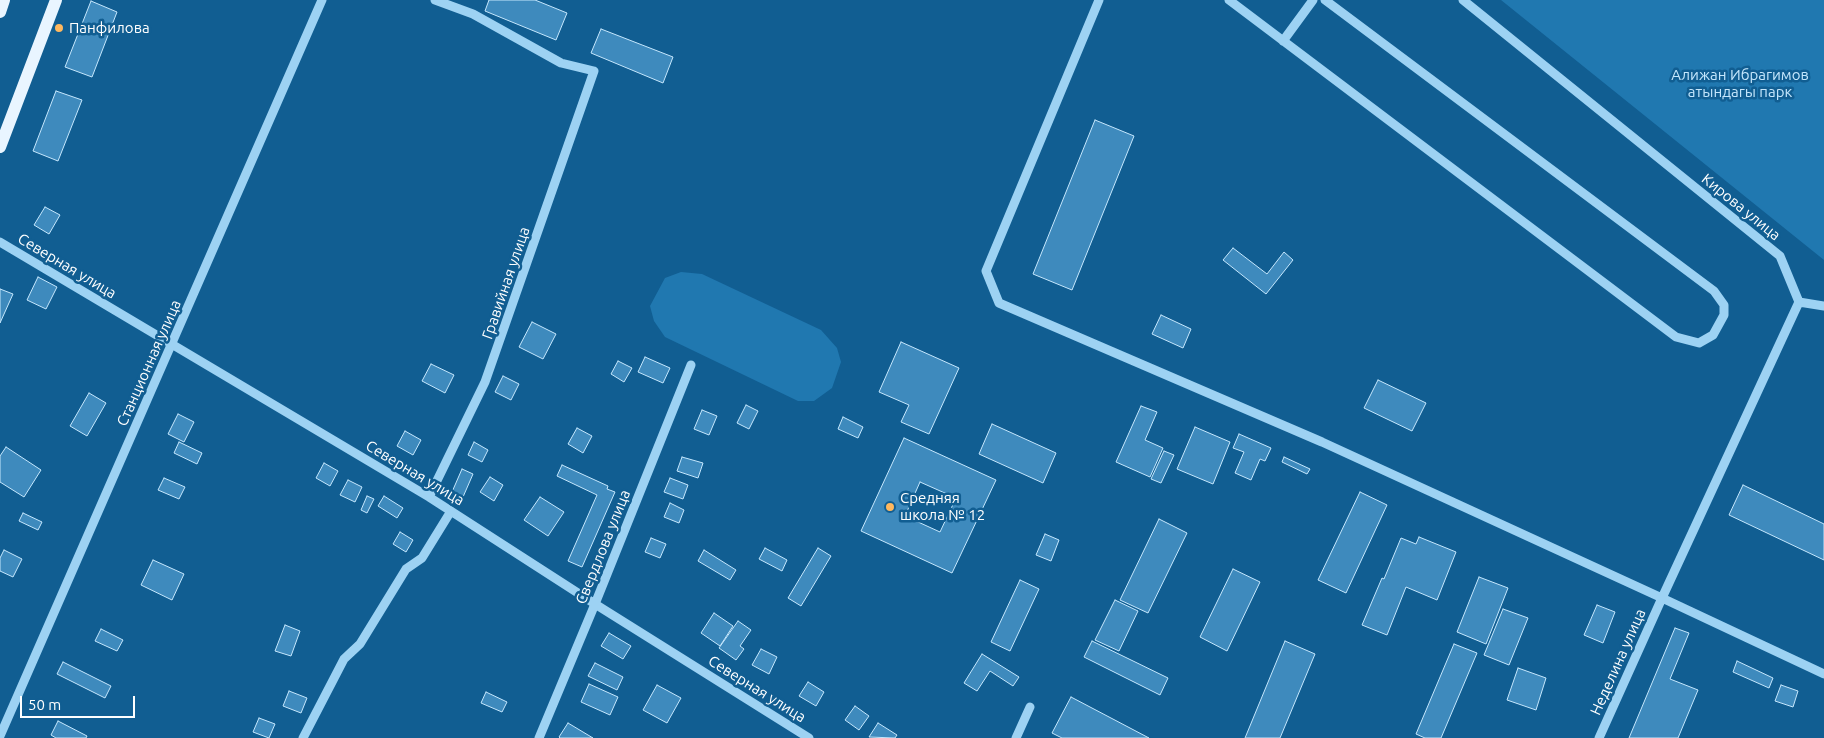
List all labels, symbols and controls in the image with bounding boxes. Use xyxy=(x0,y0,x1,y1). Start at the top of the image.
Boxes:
place label: Панфилова xyxy=(69,19,150,37)
marker: Панфилова xyxy=(53,22,65,34)
park label: Алижан Ибрагимов атындагы парк xyxy=(1671,66,1809,101)
street label: Кирова улица xyxy=(1698,170,1784,244)
street label: Гравийная улица xyxy=(478,224,534,342)
street label: Северная улица xyxy=(14,229,120,303)
street label: Станционная улица xyxy=(113,297,185,429)
street label: Северная улица xyxy=(362,436,468,510)
street label: Свердлова улица xyxy=(572,487,634,607)
place label: Средняя школа № 12 xyxy=(900,489,985,524)
marker: Средняя школа № 12 xyxy=(884,501,896,513)
street label: Неделина улица xyxy=(1587,606,1649,718)
street label: Северная улица xyxy=(705,652,809,726)
scale bar xyxy=(22,686,138,718)
text: 50 m xyxy=(28,696,61,713)

